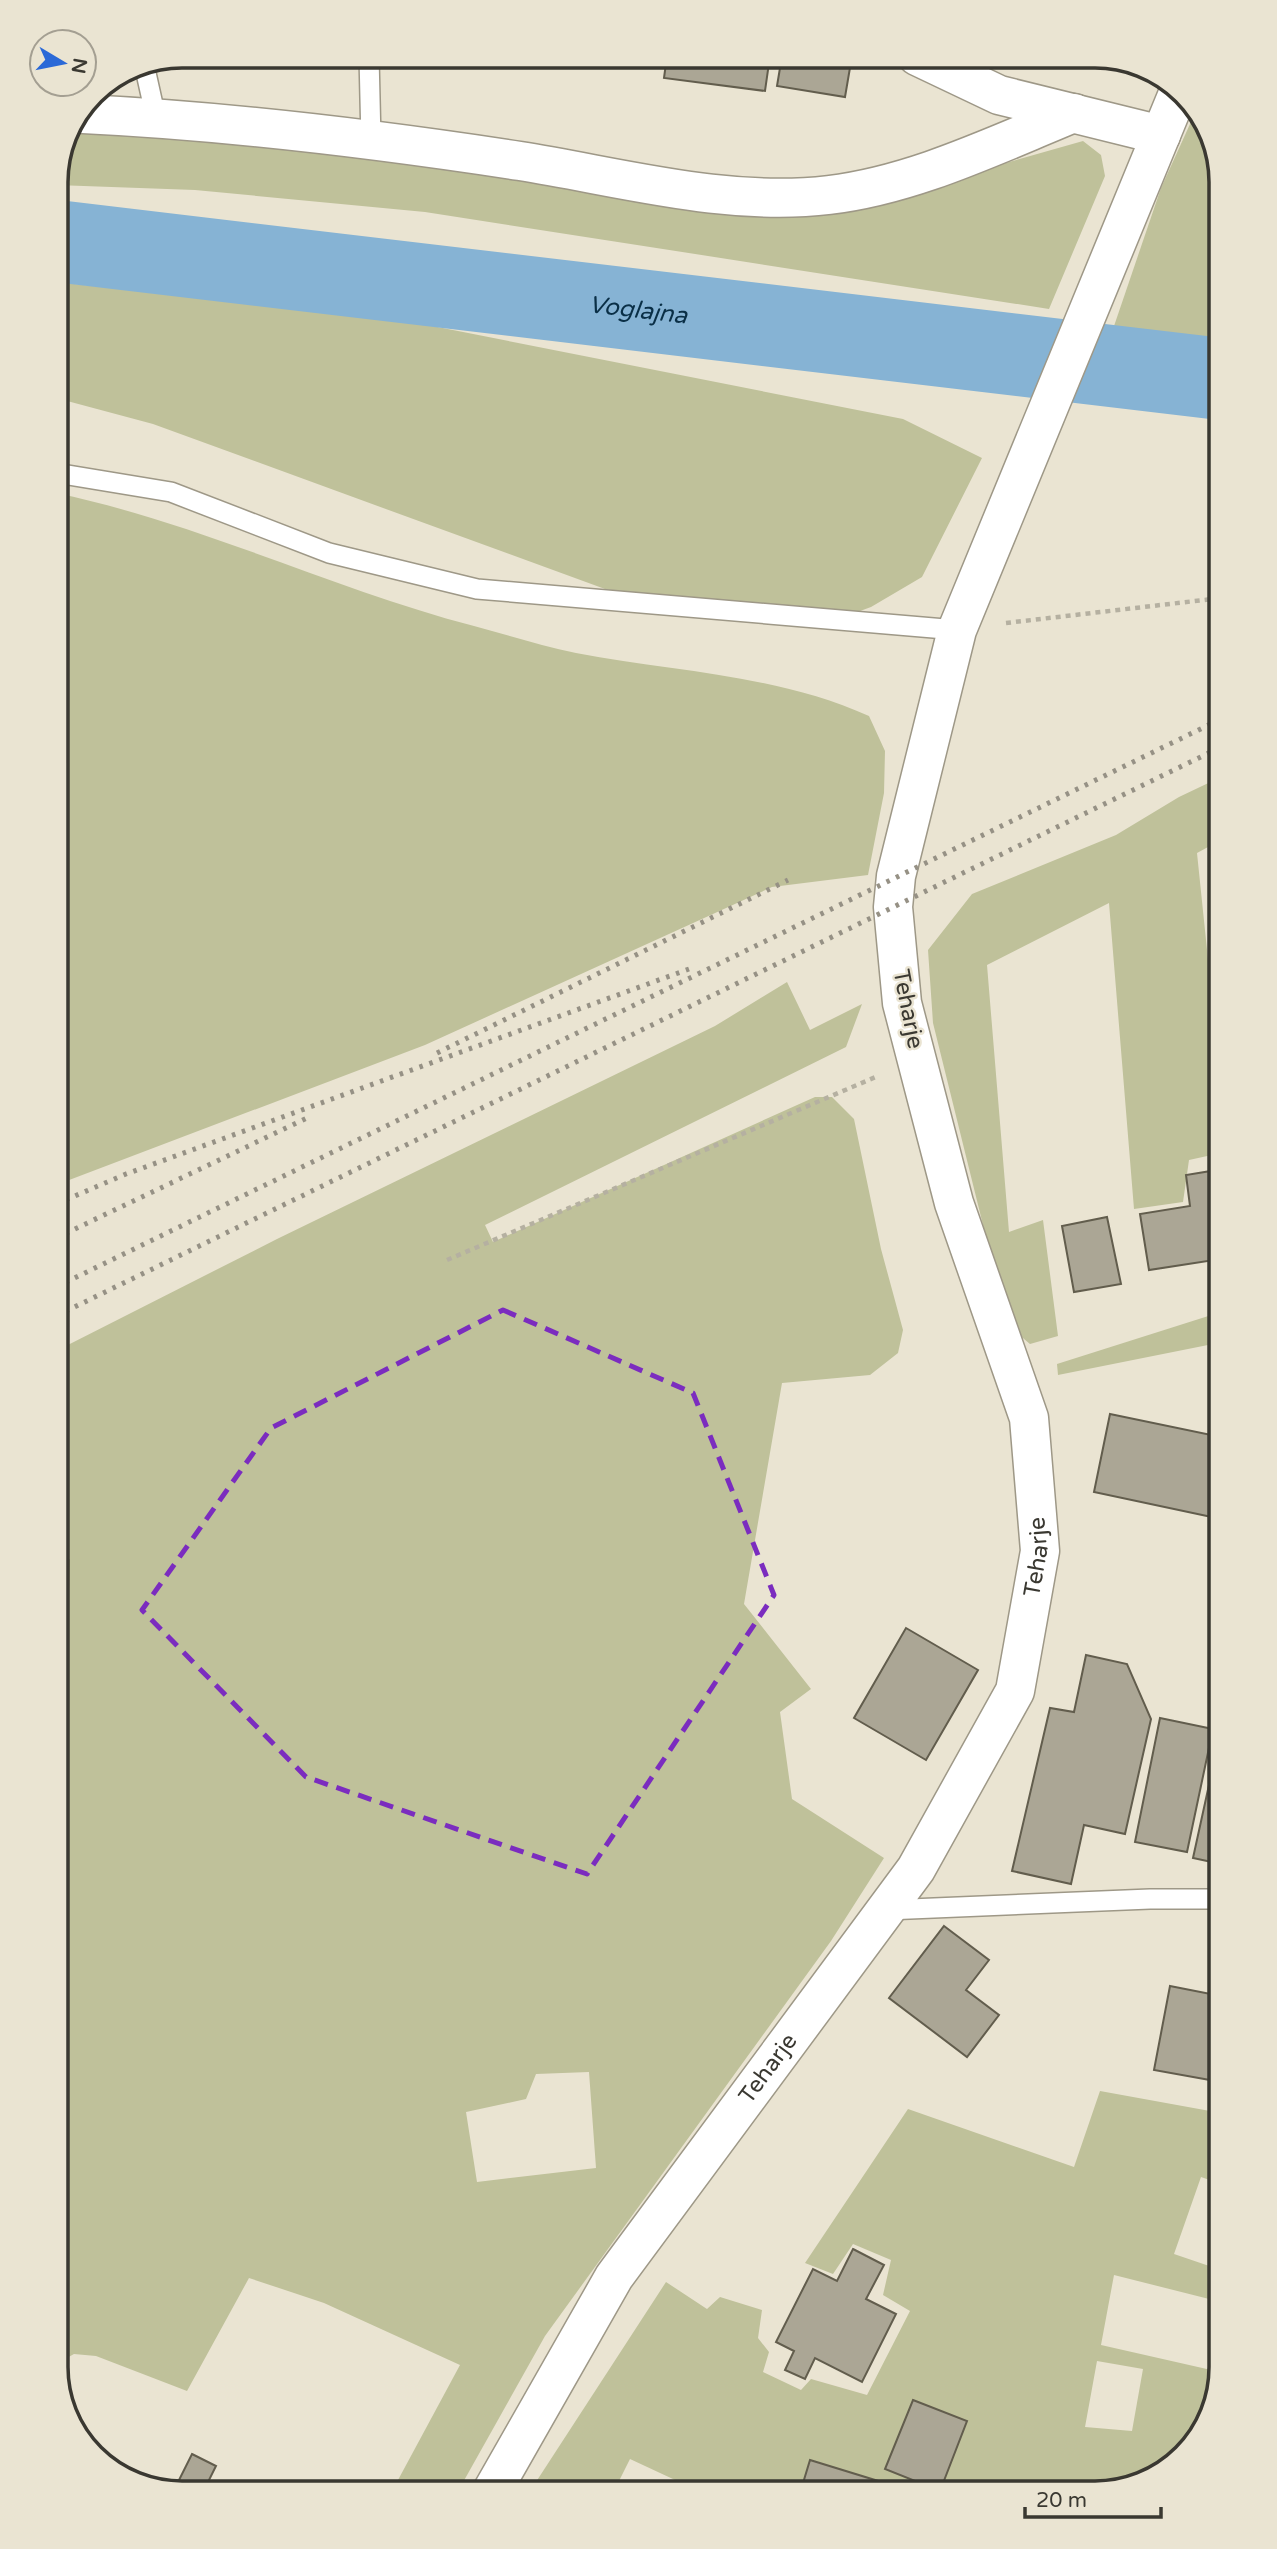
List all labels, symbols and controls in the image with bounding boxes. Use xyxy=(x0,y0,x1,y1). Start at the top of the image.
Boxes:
north arrow xyxy=(28,28,98,98)
text: N xyxy=(67,56,91,75)
water label: Voglajna xyxy=(587,290,689,330)
street label: Teharje xyxy=(887,967,929,1051)
street label: Teharje xyxy=(1018,1516,1055,1599)
street label: Teharje xyxy=(733,2028,803,2109)
scale bar xyxy=(1025,2476,1162,2520)
text: 20 m xyxy=(1036,2488,1087,2513)

